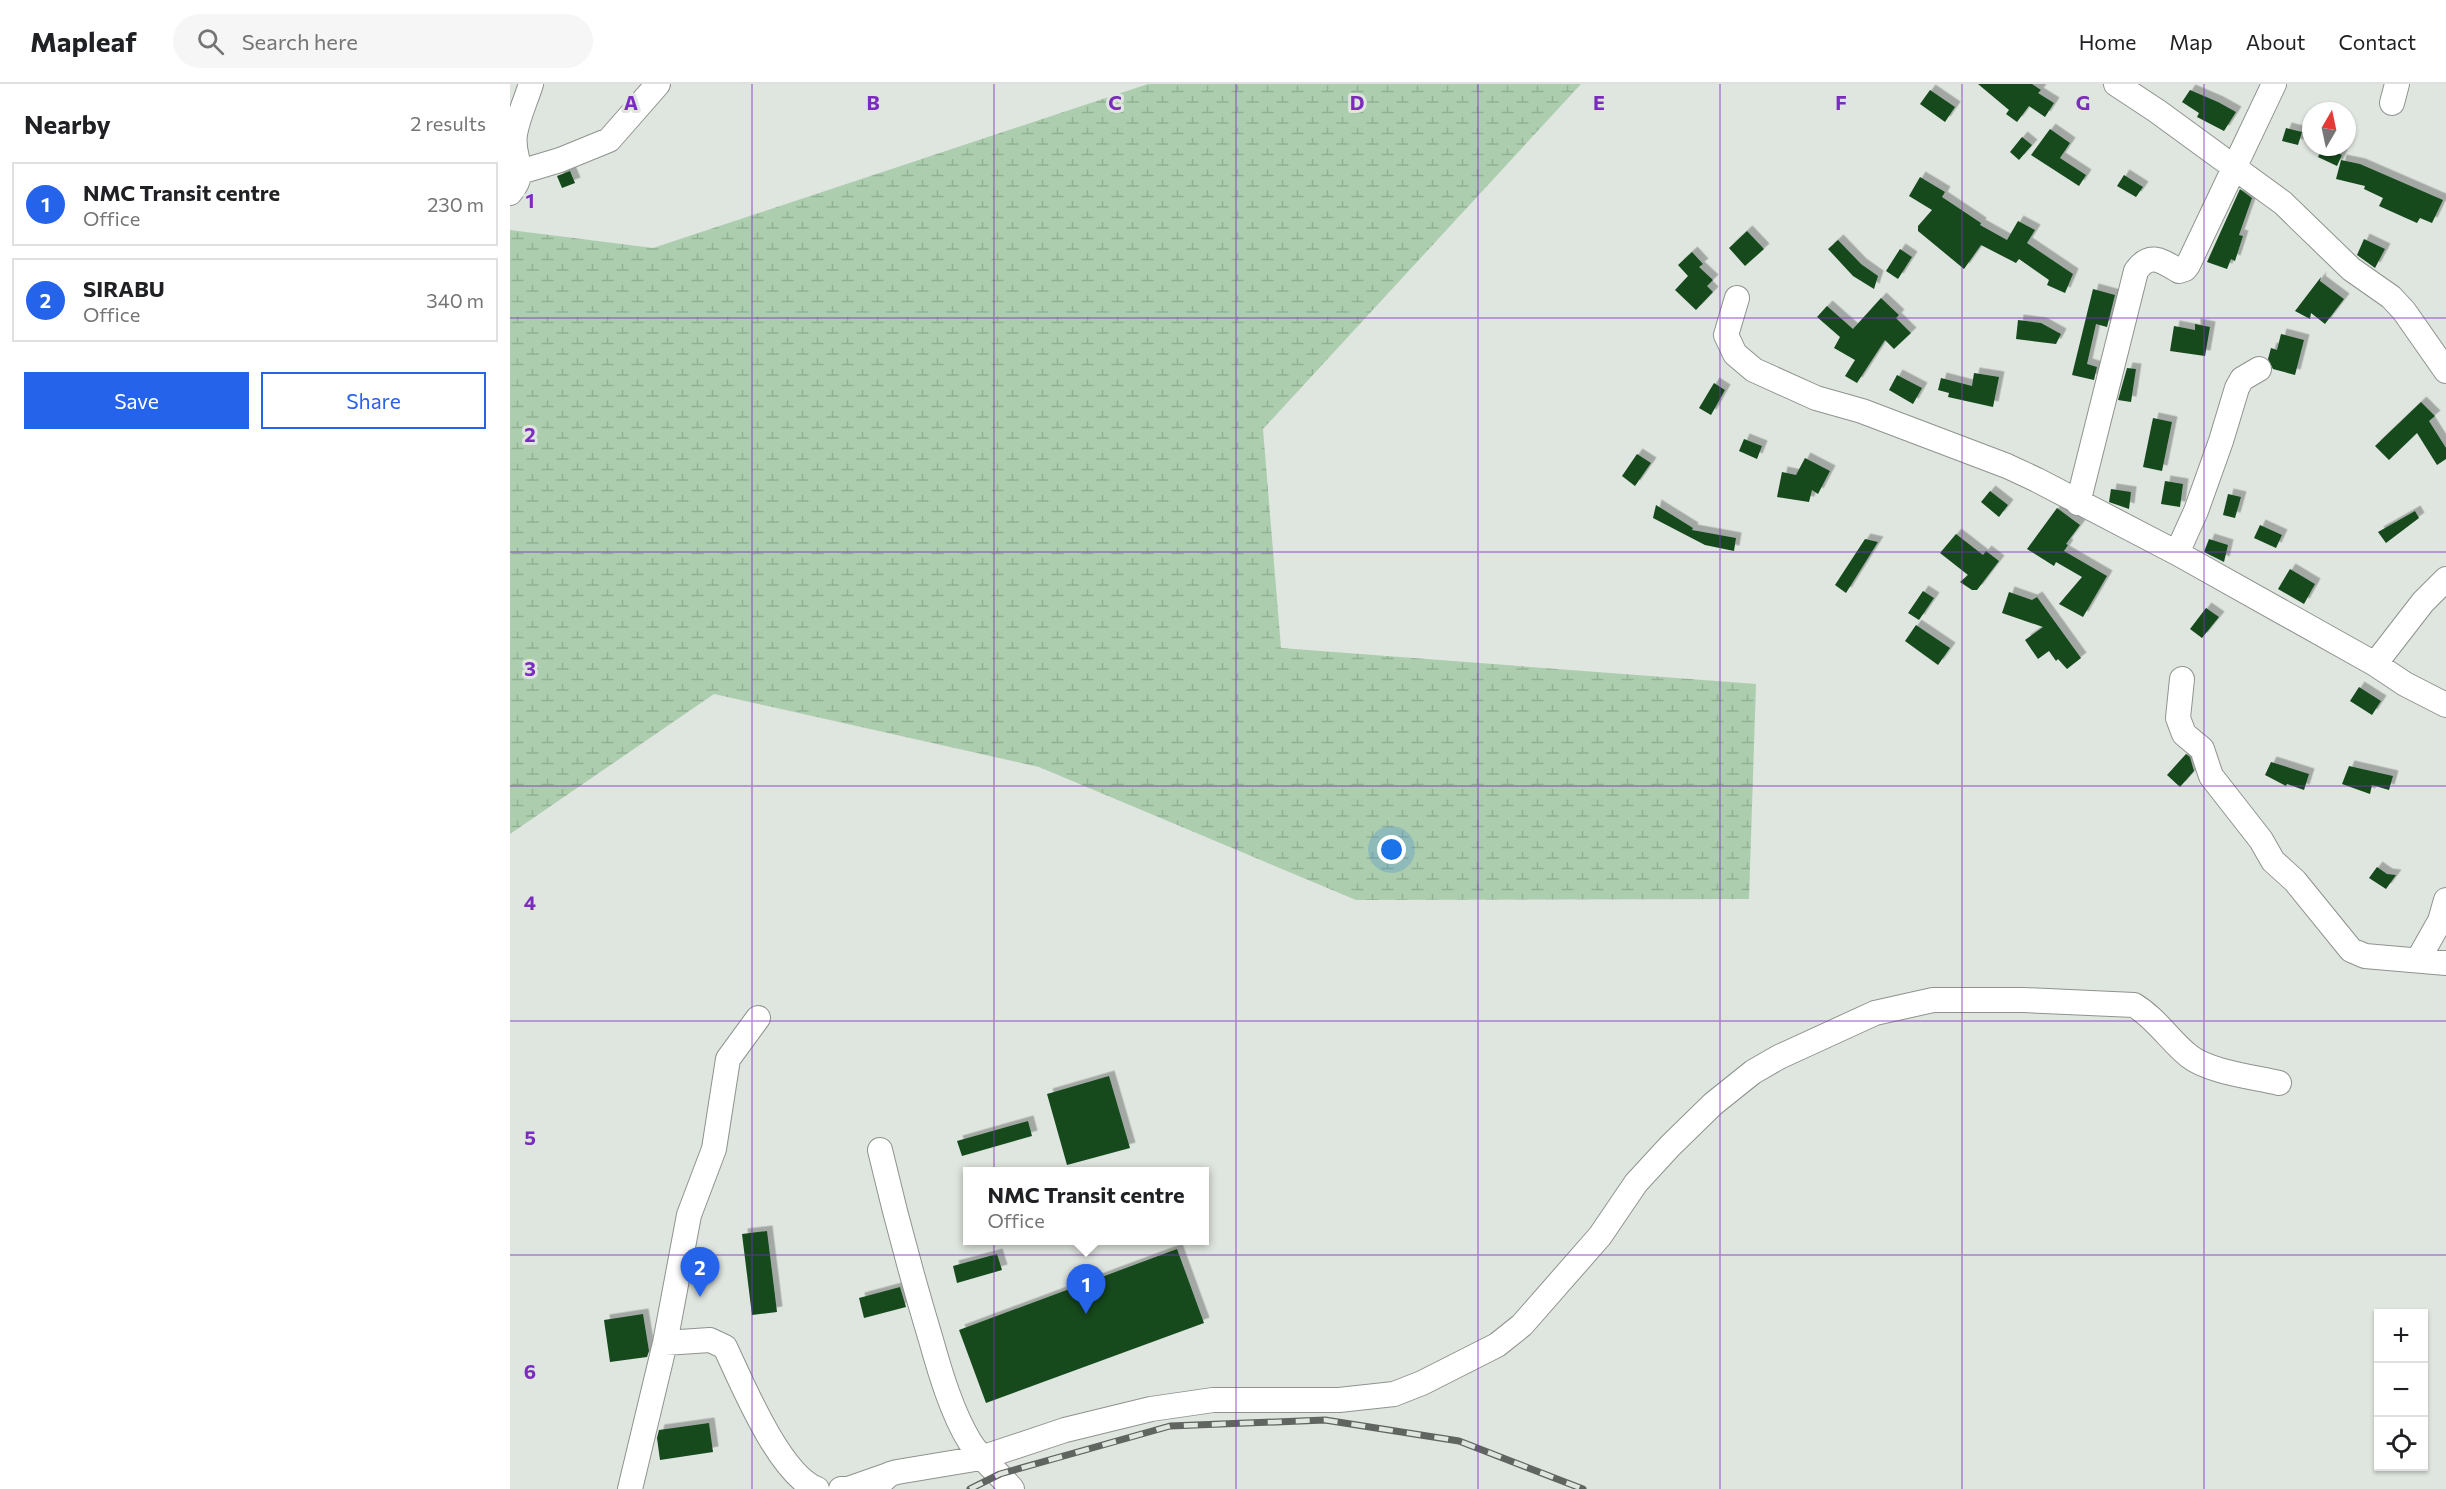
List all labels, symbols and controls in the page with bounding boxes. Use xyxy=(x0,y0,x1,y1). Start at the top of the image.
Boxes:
search box xyxy=(173,14,593,68)
text: Mapleaf xyxy=(30,24,137,58)
icon: search xyxy=(194,25,227,58)
text: Search here xyxy=(242,28,358,55)
text: Home xyxy=(2079,29,2136,54)
text: Map xyxy=(2169,29,2213,54)
text: About xyxy=(2246,29,2305,54)
text: Contact xyxy=(2338,29,2416,54)
text: A xyxy=(624,90,638,114)
text: B xyxy=(866,90,880,114)
text: C xyxy=(1108,90,1122,114)
text: D xyxy=(1350,90,1364,114)
text: E xyxy=(1593,90,1605,114)
text: F xyxy=(1835,90,1847,114)
text: G xyxy=(2076,90,2090,114)
north arrow xyxy=(2302,102,2356,156)
text: Nearby xyxy=(24,108,111,139)
text: 2 results xyxy=(410,111,486,135)
text: NMC Transit centre xyxy=(83,179,280,206)
text: 1 xyxy=(525,188,535,212)
text: 1 xyxy=(41,192,50,216)
text: 230 m xyxy=(427,192,484,216)
text: Office xyxy=(83,206,140,230)
text: SIRABU xyxy=(83,275,165,302)
text: 2 xyxy=(40,288,51,312)
text: 340 m xyxy=(426,288,484,312)
text: Office xyxy=(83,302,140,326)
button: Save xyxy=(24,372,249,429)
button: Share xyxy=(261,372,486,429)
text: 2 xyxy=(524,422,536,446)
text: 3 xyxy=(524,656,536,680)
your location xyxy=(1377,835,1406,864)
text: 4 xyxy=(524,890,536,914)
text: 5 xyxy=(524,1125,536,1149)
popup xyxy=(963,1167,1209,1245)
text: NMC Transit centre xyxy=(987,1181,1185,1208)
text: Office xyxy=(987,1208,1045,1232)
pin: 2 xyxy=(680,1248,720,1297)
pin: 1 xyxy=(1066,1264,1106,1314)
map controls xyxy=(2374,1309,2428,1471)
button: + xyxy=(2374,1309,2428,1363)
text: 6 xyxy=(524,1359,536,1383)
button: − xyxy=(2374,1363,2428,1417)
button: locate xyxy=(2374,1417,2428,1471)

